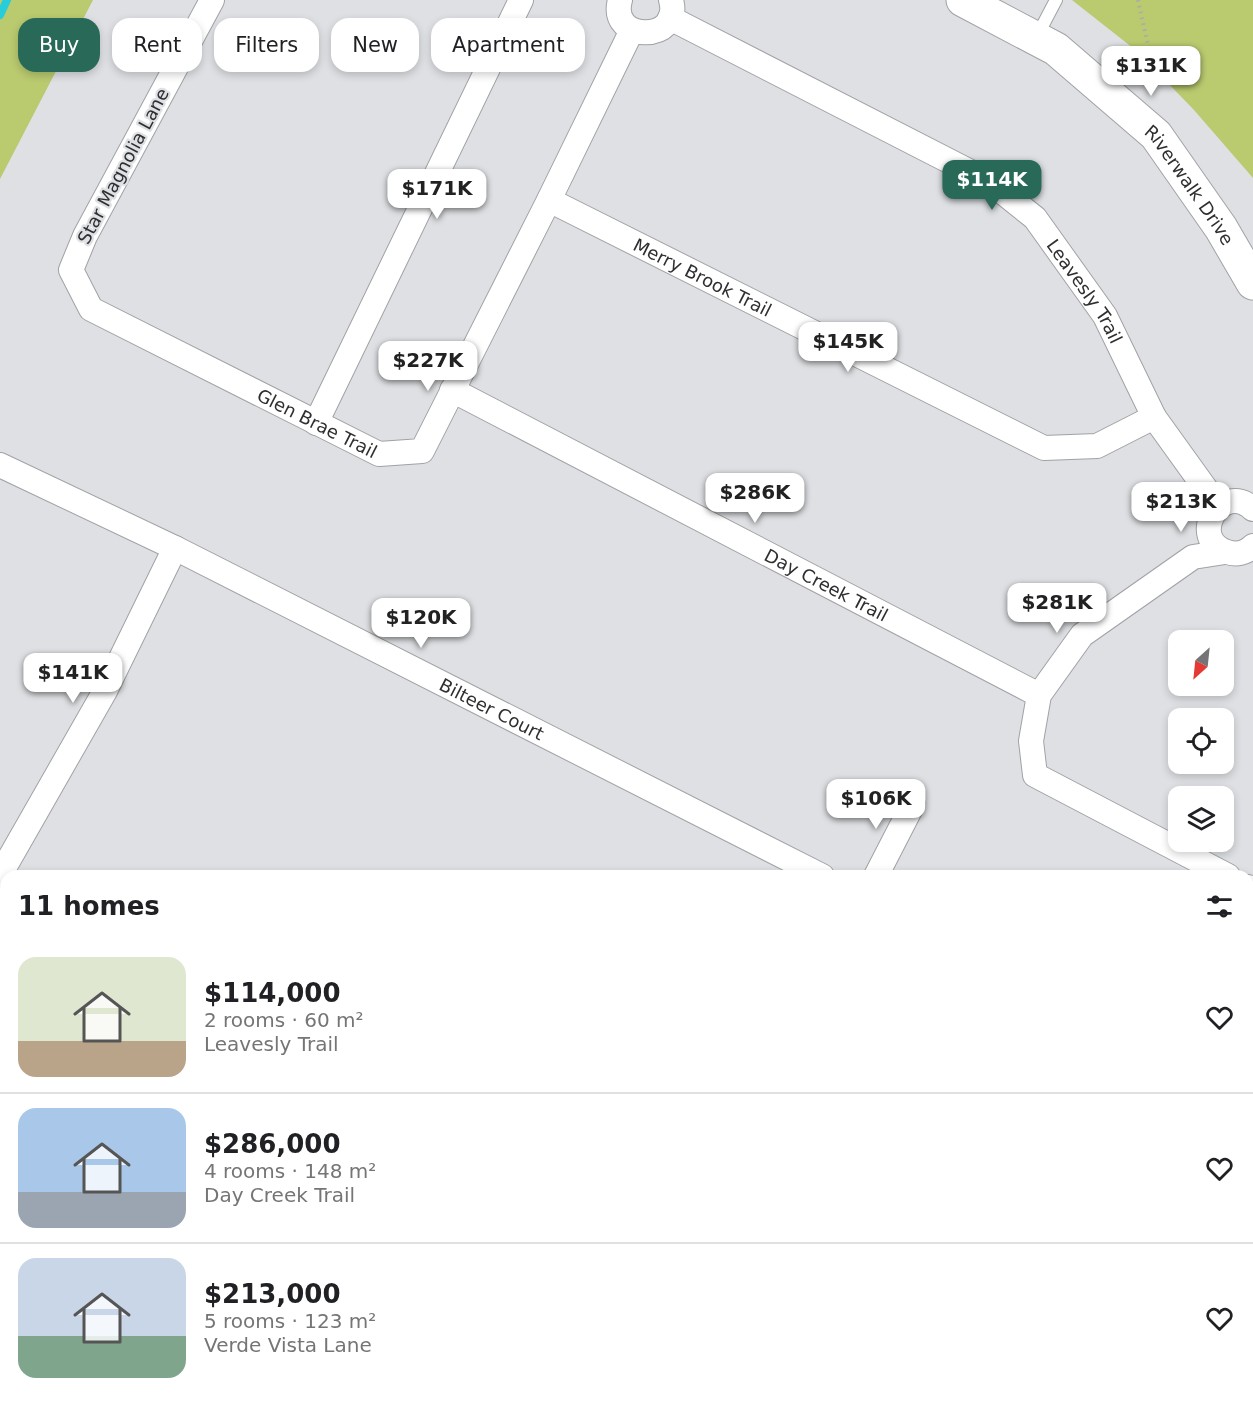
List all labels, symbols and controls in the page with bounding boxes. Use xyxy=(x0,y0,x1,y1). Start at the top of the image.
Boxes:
chip: Buy xyxy=(18,18,100,72)
chip: Rent xyxy=(112,18,202,72)
chip: Filters xyxy=(214,18,319,72)
chip: New xyxy=(331,18,419,72)
chip: Apartment xyxy=(431,18,585,72)
pin: $131K xyxy=(1109,46,1193,97)
text: $131K xyxy=(1115,53,1187,77)
street label: Star Magnolia Lane xyxy=(73,85,173,247)
street label: Riverwalk Drive xyxy=(1141,120,1239,248)
pin: $114K xyxy=(950,160,1034,211)
text: $114K xyxy=(956,167,1028,191)
pin: $171K xyxy=(395,169,479,220)
text: $171K xyxy=(401,176,473,200)
street label: Merry Brook Trail xyxy=(630,234,775,320)
street label: Leavesly Trail xyxy=(1043,235,1127,347)
pin: $145K xyxy=(806,322,890,373)
text: $145K xyxy=(812,329,884,353)
pin: $227K xyxy=(386,341,470,392)
text: $227K xyxy=(392,348,464,372)
street label: Glen Brae Trail xyxy=(254,384,381,462)
pin: $286K xyxy=(713,473,797,524)
text: $286K xyxy=(719,480,791,504)
pin: $213K xyxy=(1139,482,1223,533)
text: $213K xyxy=(1145,489,1217,513)
street label: Day Creek Trail xyxy=(761,544,892,625)
pin: $281K xyxy=(1015,583,1099,634)
text: $281K xyxy=(1021,590,1093,614)
pin: $120K xyxy=(379,598,463,649)
text: $120K xyxy=(385,605,457,629)
north arrow xyxy=(1168,630,1234,696)
map controls xyxy=(1168,630,1234,852)
pin: $141K xyxy=(31,653,115,704)
text: $141K xyxy=(37,660,109,684)
street label: Bilteer Court xyxy=(436,673,548,744)
button: locate xyxy=(1168,708,1234,774)
pin: $106K xyxy=(834,779,918,830)
text: $106K xyxy=(840,786,912,810)
button: layers xyxy=(1168,786,1234,852)
icon: filters xyxy=(1203,890,1236,923)
text: 11 homes xyxy=(18,891,160,921)
text: $114,000 xyxy=(204,978,341,1008)
icon: home xyxy=(66,981,138,1053)
icon: heart xyxy=(1203,1001,1236,1034)
text: 2 rooms · 60 m² xyxy=(204,1008,364,1032)
text: Leavesly Trail xyxy=(204,1032,339,1056)
text: $286,000 xyxy=(204,1129,341,1159)
icon: home xyxy=(66,1132,138,1204)
icon: heart xyxy=(1203,1152,1236,1185)
text: 4 rooms · 148 m² xyxy=(204,1159,376,1183)
text: Day Creek Trail xyxy=(204,1183,355,1207)
text: $213,000 xyxy=(204,1279,341,1309)
icon: home xyxy=(66,1282,138,1354)
icon: heart xyxy=(1203,1302,1236,1335)
text: 5 rooms · 123 m² xyxy=(204,1309,376,1333)
text: Verde Vista Lane xyxy=(204,1333,372,1357)

